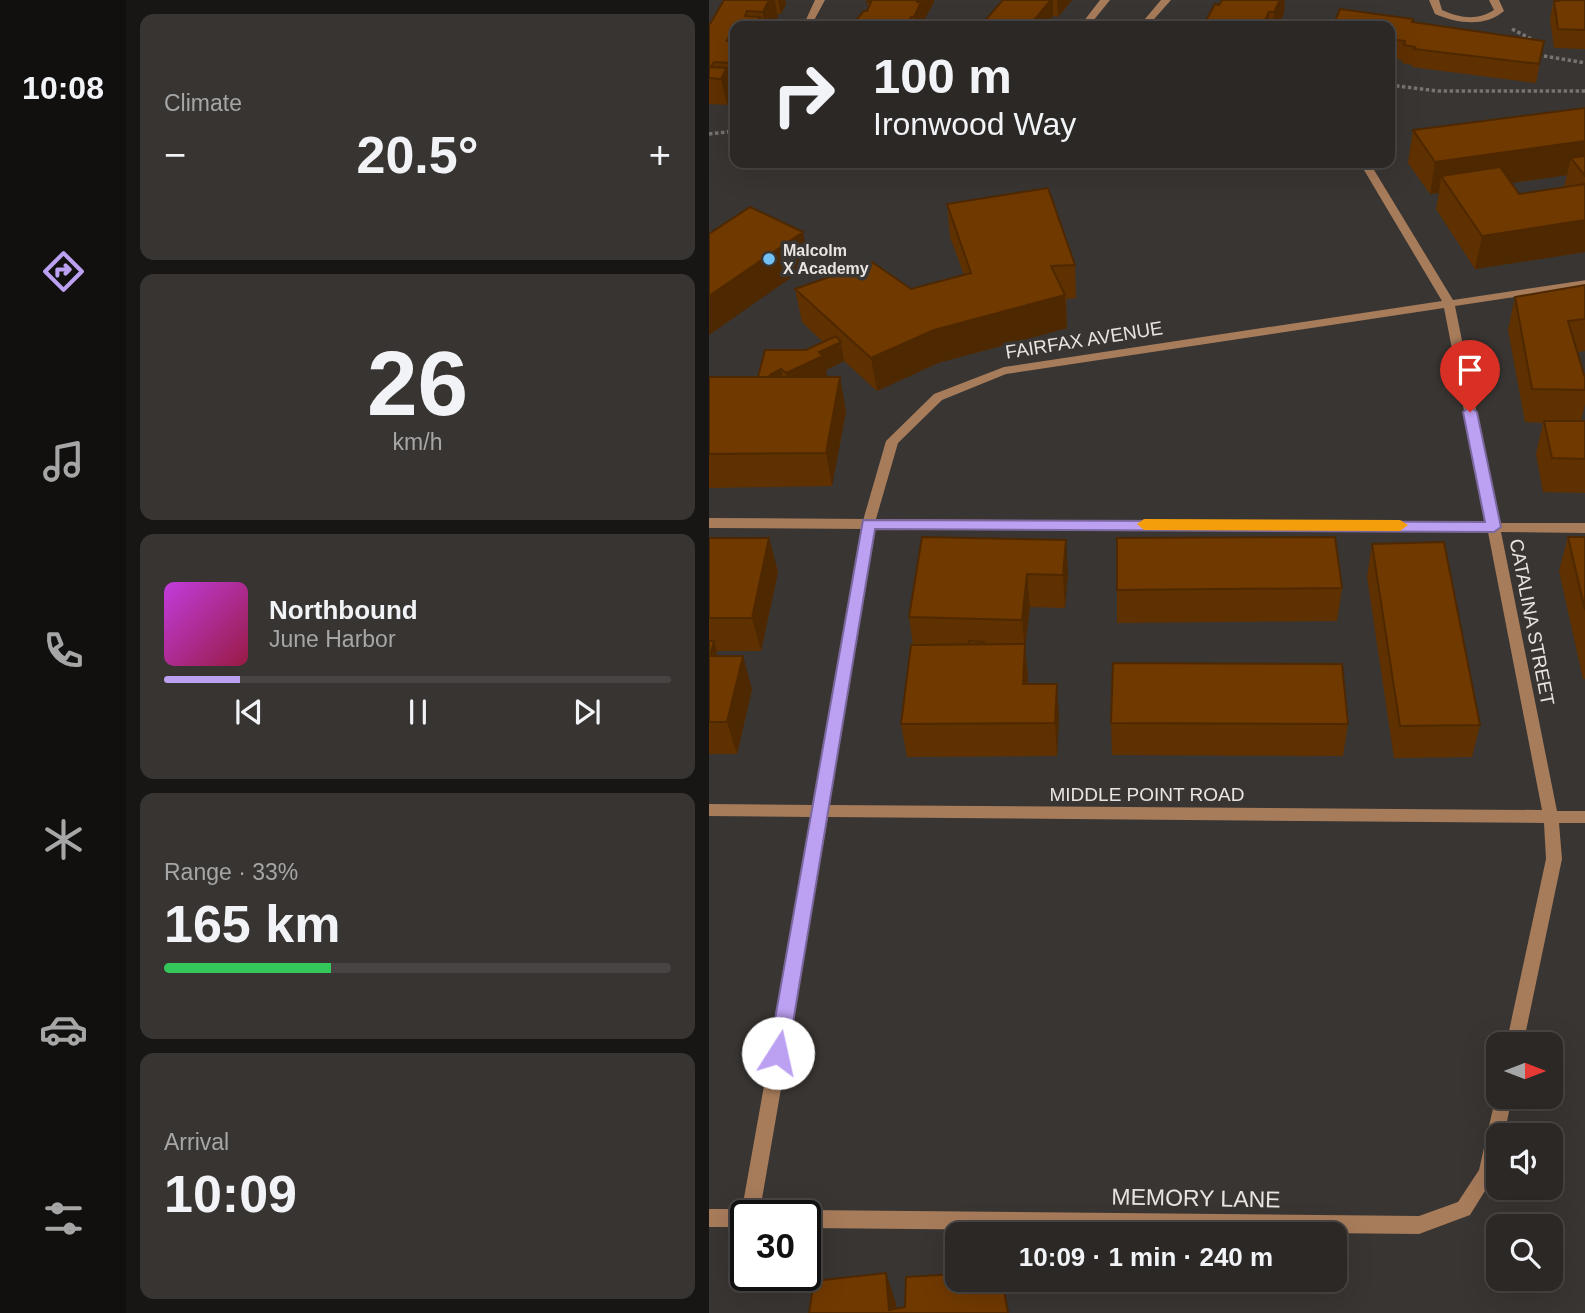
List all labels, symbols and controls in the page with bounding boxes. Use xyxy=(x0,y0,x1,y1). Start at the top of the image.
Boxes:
icon: right xyxy=(758,49,849,140)
text: 100 m xyxy=(873,49,1012,103)
text: 10:08 xyxy=(22,70,104,106)
text: Climate xyxy=(164,90,242,116)
text: Ironwood Way xyxy=(873,106,1076,142)
text: 20.5° xyxy=(356,126,479,184)
text: − xyxy=(164,134,186,176)
text: + xyxy=(649,134,671,176)
place label: Malcolm X Academy xyxy=(783,242,869,277)
icon: directions xyxy=(39,247,88,296)
marker: Malcolm X Academy xyxy=(761,251,777,267)
street label: FAIRFAX AVENUE xyxy=(1004,317,1164,363)
text: 26 xyxy=(367,333,468,434)
pin xyxy=(1440,340,1500,412)
icon: arrive xyxy=(1451,351,1489,389)
text: km/h xyxy=(393,429,442,455)
icon: music xyxy=(39,437,88,486)
street label: CATALINA STREET xyxy=(1506,537,1559,707)
text: Northbound xyxy=(269,595,418,625)
icon: phone xyxy=(39,626,88,675)
text: June Harbor xyxy=(269,626,396,652)
icon: previous xyxy=(230,693,268,731)
icon: pause xyxy=(399,693,437,731)
icon: next xyxy=(568,693,606,731)
street label: MIDDLE POINT ROAD xyxy=(1050,784,1244,805)
icon: climate xyxy=(39,815,88,864)
text: Range · 33% xyxy=(164,859,298,885)
text: 165 km xyxy=(164,895,340,953)
icon: car xyxy=(39,1005,88,1054)
position arrow xyxy=(741,1016,815,1090)
north arrow xyxy=(1486,1032,1563,1110)
map controls xyxy=(1486,1032,1563,1291)
button: sound xyxy=(1486,1123,1563,1200)
text: Arrival xyxy=(164,1129,229,1155)
text: 10:09 xyxy=(164,1165,297,1223)
street label: MEMORY LANE xyxy=(1111,1184,1281,1212)
icon: filters xyxy=(39,1194,88,1243)
speed limit sign: 30 xyxy=(730,1200,821,1291)
button: search xyxy=(1486,1214,1563,1291)
text: 10:09 · 1 min · 240 m xyxy=(1019,1242,1273,1272)

